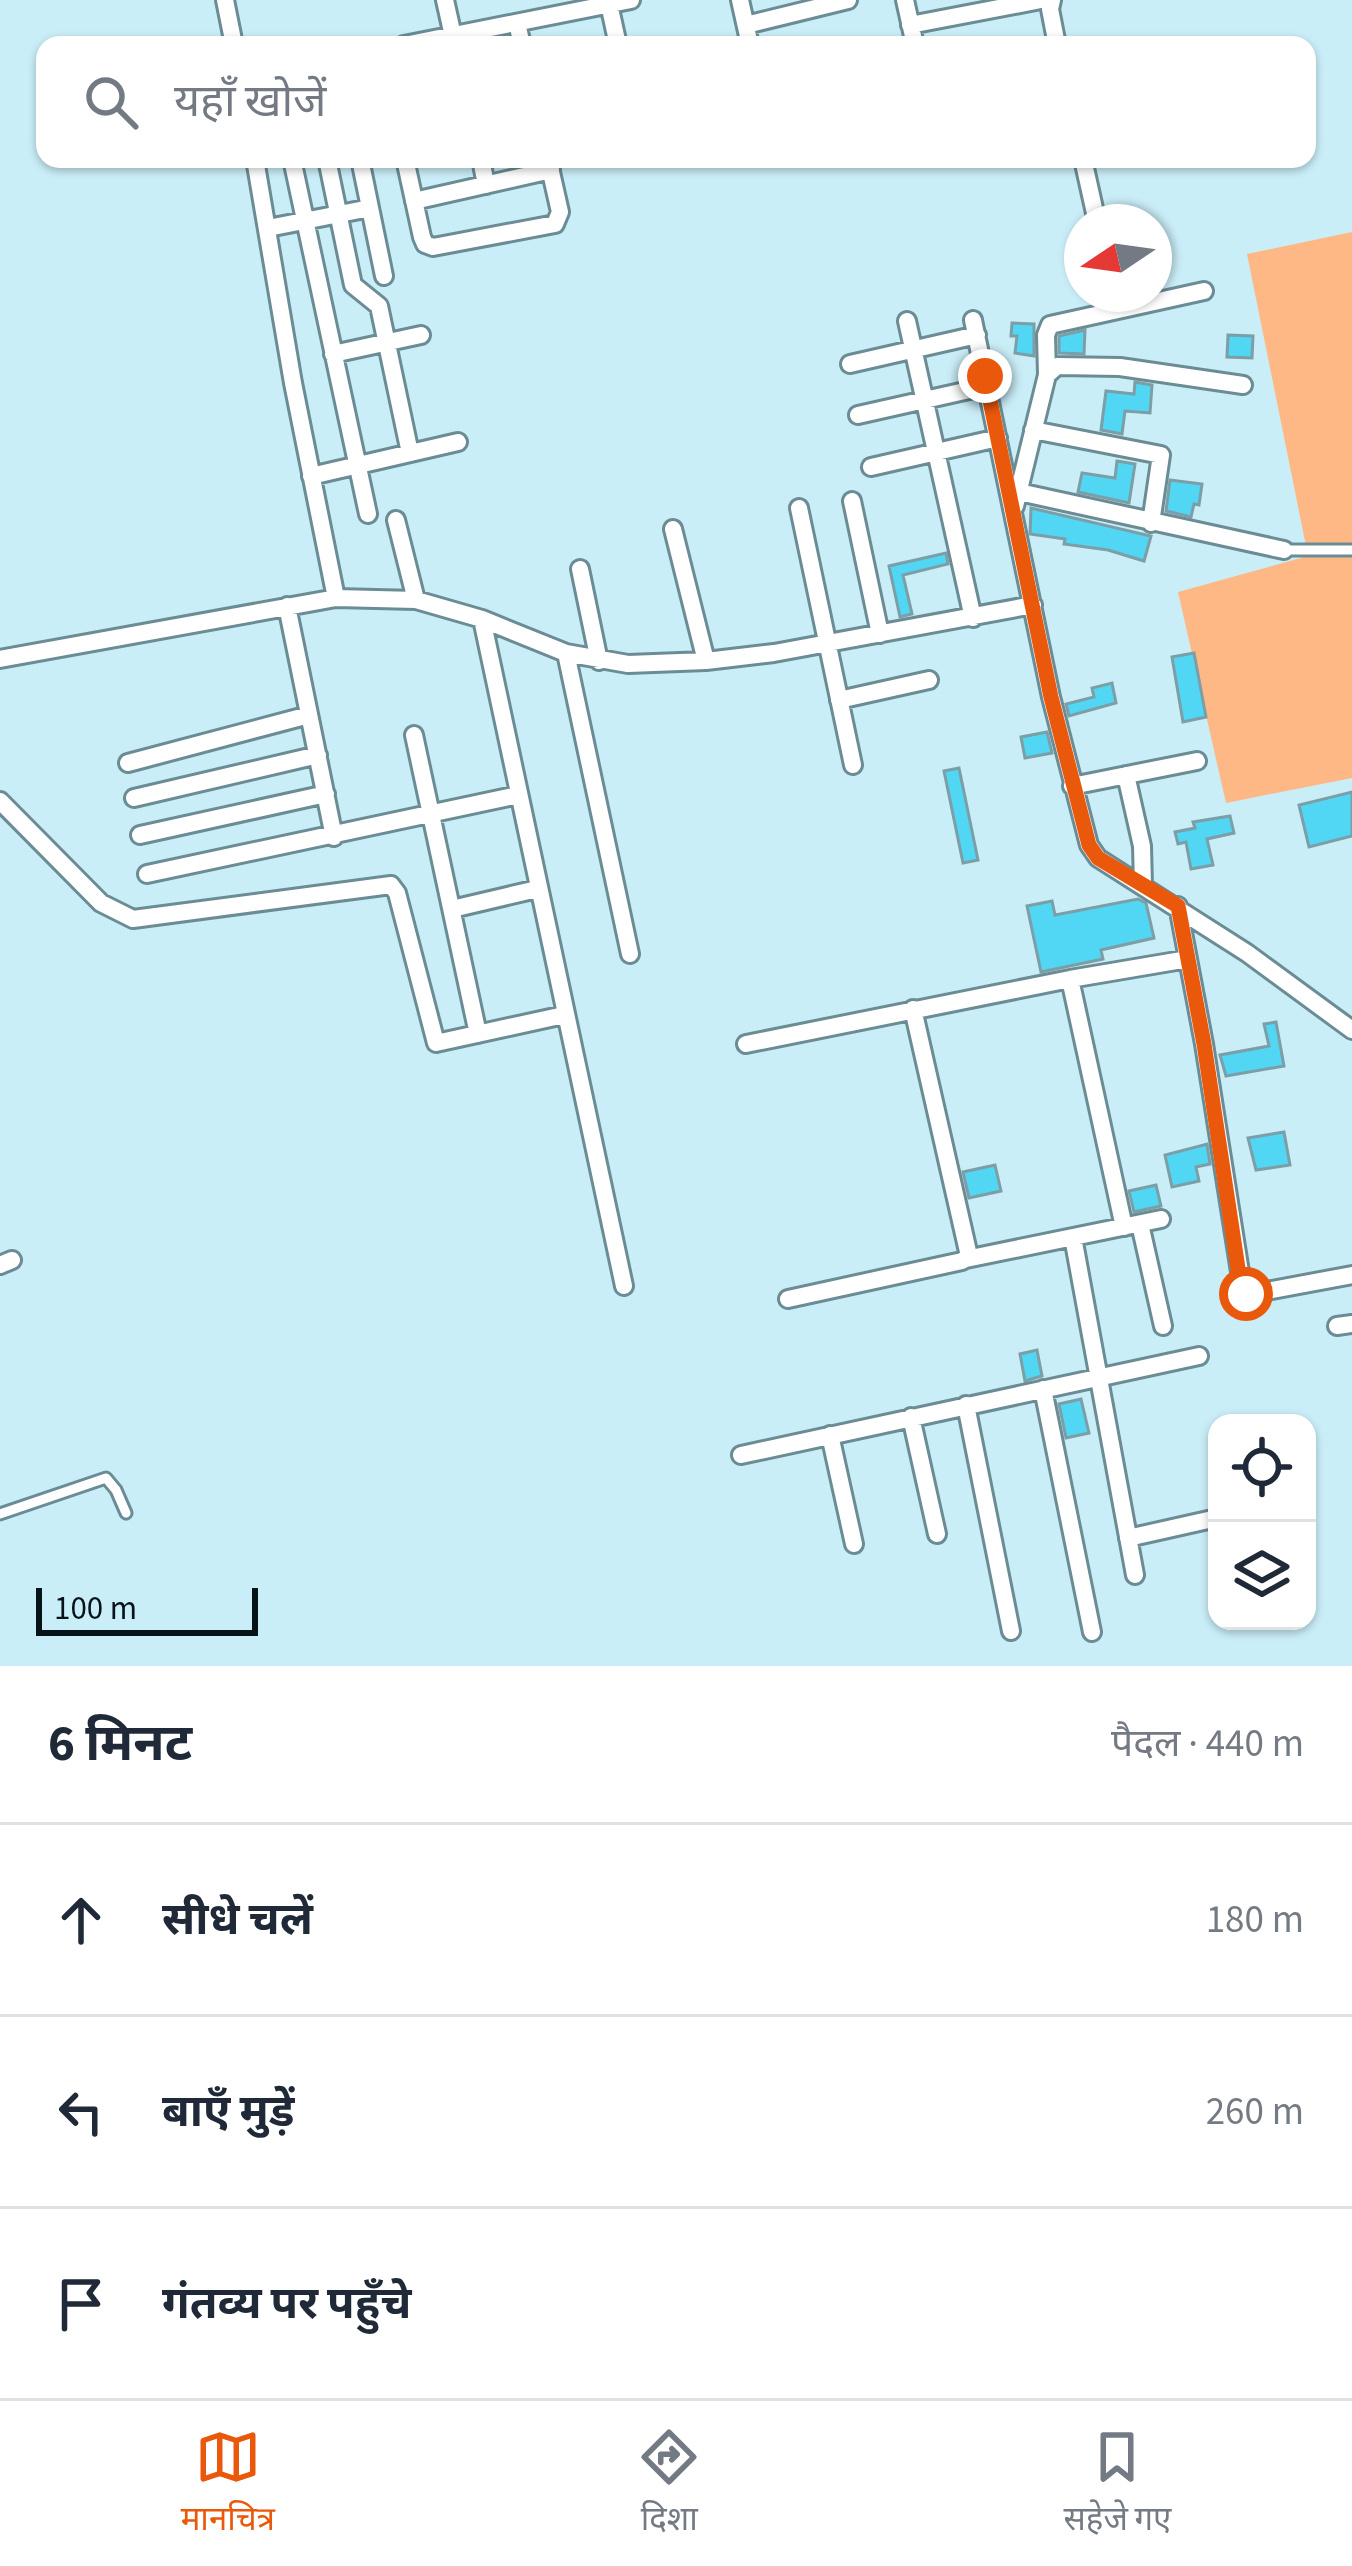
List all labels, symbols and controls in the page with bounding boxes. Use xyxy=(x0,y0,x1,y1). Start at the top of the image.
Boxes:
search box xyxy=(36,36,1316,168)
icon: search xyxy=(78,69,144,135)
text: यहाँ खोजें xyxy=(174,70,327,134)
north arrow xyxy=(1064,204,1172,312)
route end xyxy=(958,349,1012,403)
route start xyxy=(1219,1267,1273,1321)
map controls xyxy=(1208,1414,1316,1630)
button: locate xyxy=(1208,1414,1316,1522)
button: layers xyxy=(1208,1522,1316,1630)
scale bar xyxy=(36,1582,258,1635)
text: 100 m xyxy=(54,1585,137,1632)
text: 6 मिनट xyxy=(48,1708,192,1780)
text: पैदल · 440 m xyxy=(1111,1716,1304,1772)
icon: ahead xyxy=(48,1887,114,1953)
text: सीधे चलें xyxy=(162,1888,313,1952)
text: 180 m xyxy=(1206,1892,1304,1948)
icon: left xyxy=(48,2079,114,2145)
text: बाएँ मुड़ें xyxy=(162,2080,294,2144)
text: 260 m xyxy=(1206,2084,1304,2140)
icon: arrive xyxy=(48,2271,114,2337)
text: गंतव्य पर पहुँचे xyxy=(162,2272,411,2336)
tab: मानचित्र xyxy=(181,2424,275,2543)
tab: दिशा xyxy=(636,2424,702,2543)
tab: सहेजे गए xyxy=(1064,2424,1171,2543)

